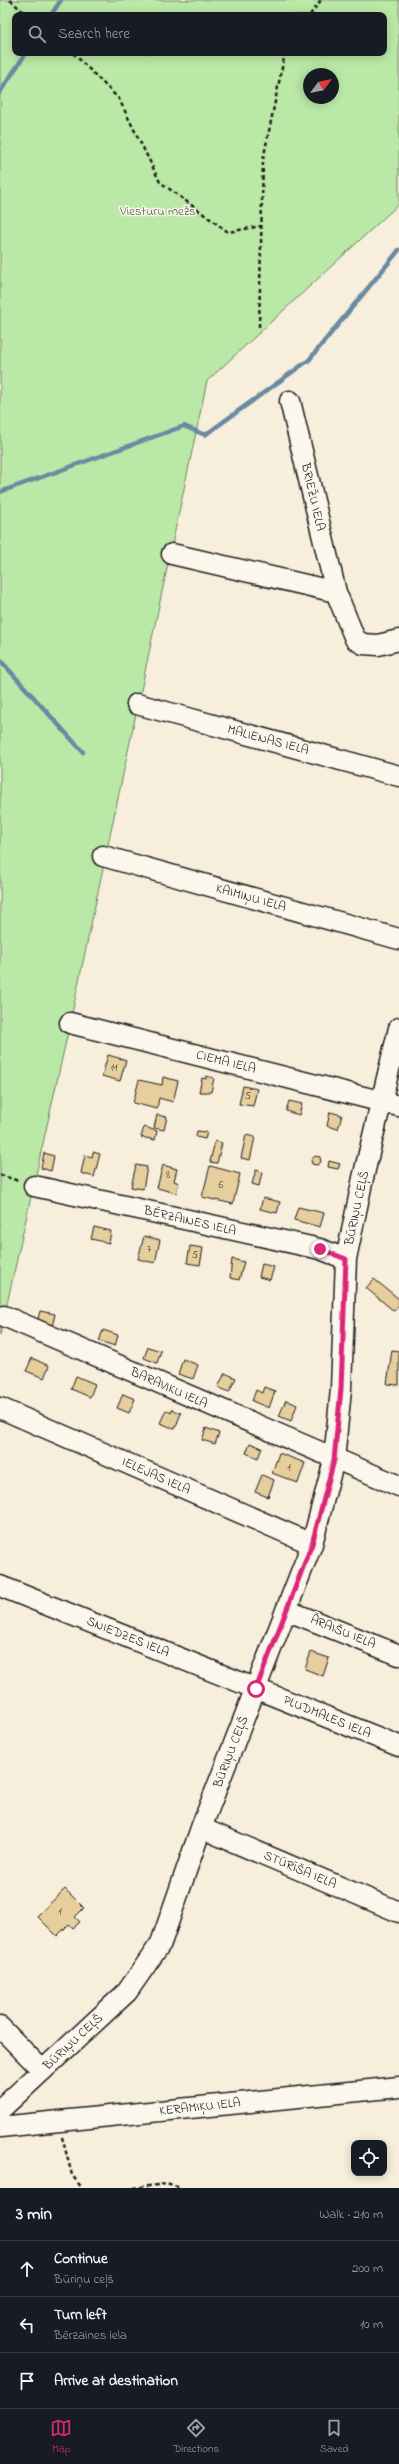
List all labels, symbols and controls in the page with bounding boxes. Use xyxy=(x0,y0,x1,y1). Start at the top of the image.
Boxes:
search box xyxy=(12,12,387,56)
icon: search xyxy=(26,23,48,45)
text: Search here xyxy=(58,23,130,45)
north arrow xyxy=(303,68,339,104)
park label: Viesturu mežs xyxy=(119,202,196,221)
street label: BRIEŽU IELA xyxy=(296,460,330,533)
street label: MALIENAS IELA xyxy=(225,720,311,760)
street label: KAIMIŅU IELA xyxy=(214,879,288,917)
street label: CIEMA IELA xyxy=(194,1045,258,1079)
house number: 11 xyxy=(111,1060,118,1076)
house number: 5 xyxy=(245,1088,251,1104)
house number: 8 xyxy=(166,1167,170,1183)
street label: BŪRIŅU CEĻŠ xyxy=(340,1169,374,1248)
house number: 6 xyxy=(219,1177,224,1193)
street label: BĒRZAINES IELA xyxy=(141,1201,238,1241)
route end xyxy=(311,1240,329,1258)
house number: 7 xyxy=(147,1241,152,1257)
house number: 5 xyxy=(192,1247,198,1263)
street label: BARAVIKU IELA xyxy=(126,1362,211,1413)
street label: IELEJAS IELA xyxy=(119,1452,193,1500)
house number: 1 xyxy=(287,1460,291,1476)
street label: ĀRAIŠU IELA xyxy=(307,1610,379,1654)
street label: SNIEDZES IELA xyxy=(84,1612,172,1662)
route start xyxy=(247,1680,265,1698)
street label: PLUDMALES IELA xyxy=(280,1691,374,1743)
street label: BŪRIŅU CEĻŠ xyxy=(208,1713,253,1792)
street label: STŪRĪŠA IELA xyxy=(261,1846,339,1894)
house number: 1 xyxy=(58,1904,62,1920)
street label: BŪRIŅU CEĻŠ xyxy=(38,2009,107,2075)
street label: KERAMIĶU IELA xyxy=(158,2093,242,2121)
map controls xyxy=(351,2140,387,2176)
button: locate xyxy=(351,2140,387,2176)
text: 3 min xyxy=(16,2202,52,2227)
text: Walk · 210 m xyxy=(319,2205,383,2224)
text: Continue xyxy=(54,2248,108,2270)
icon: ahead xyxy=(16,2258,38,2280)
text: 200 m xyxy=(352,2259,383,2278)
text: Būriņu ceļš xyxy=(54,2270,114,2289)
text: Turn left xyxy=(54,2304,107,2326)
icon: left xyxy=(16,2314,38,2336)
text: 10 m xyxy=(360,2315,383,2334)
text: Bērzaines iela xyxy=(54,2326,127,2345)
icon: arrive xyxy=(16,2370,38,2392)
text: Arrive at destination xyxy=(54,2370,178,2392)
tab: Map xyxy=(50,2417,72,2457)
tab: Directions xyxy=(173,2417,219,2457)
tab: Saved xyxy=(320,2417,349,2457)

